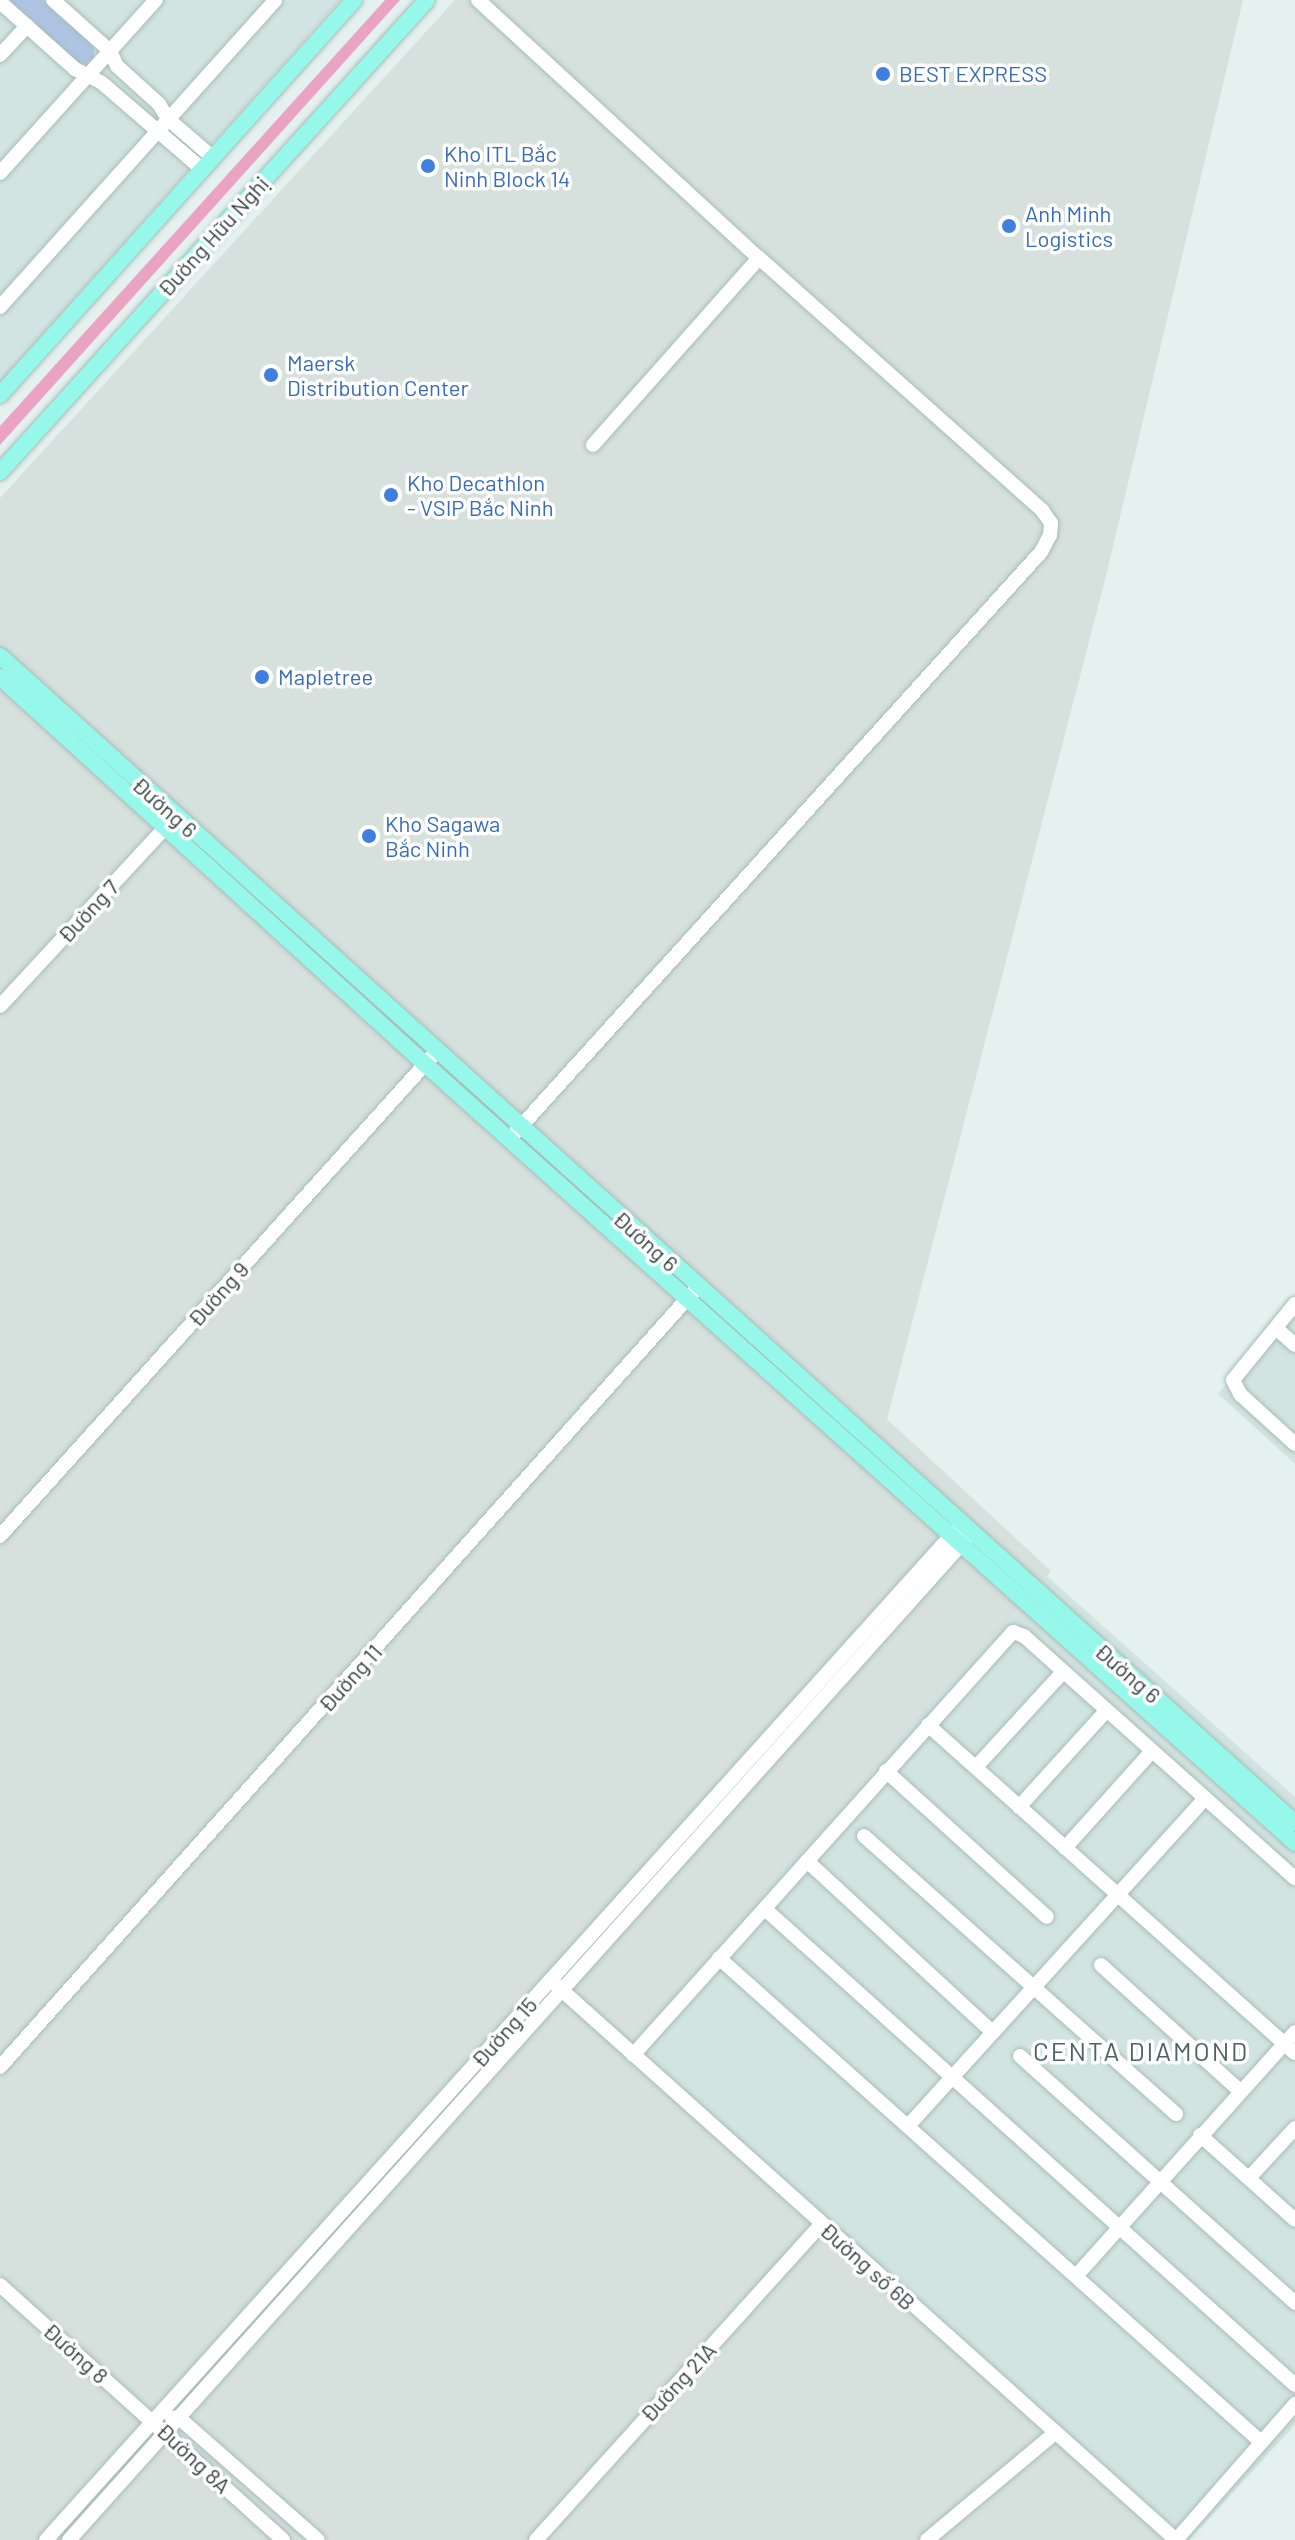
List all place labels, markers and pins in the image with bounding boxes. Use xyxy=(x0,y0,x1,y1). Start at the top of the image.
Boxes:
place label: BEST EXPRESS xyxy=(899,61,1047,87)
marker: BEST EXPRESS xyxy=(874,65,892,83)
place label: Kho ITL Bắc Ninh Block 14 xyxy=(444,140,570,192)
marker: Kho ITL Bắc Ninh Block 14 xyxy=(419,157,437,175)
place label: Anh Minh Logistics xyxy=(1025,200,1113,252)
marker: Anh Minh Logistics xyxy=(1000,217,1018,235)
place label: Maersk Distribution Center xyxy=(287,349,468,400)
marker: Maersk Distribution Center xyxy=(262,366,280,384)
place label: Kho Decathlon - VSIP Bắc Ninh xyxy=(407,469,554,520)
marker: Kho Decathlon - VSIP Bắc Ninh xyxy=(382,486,400,504)
place label: Mapletree xyxy=(278,664,373,690)
marker: Mapletree xyxy=(253,668,271,686)
place label: Kho Sagawa Bắc Ninh xyxy=(385,810,500,862)
marker: Kho Sagawa Bắc Ninh xyxy=(360,827,378,845)

